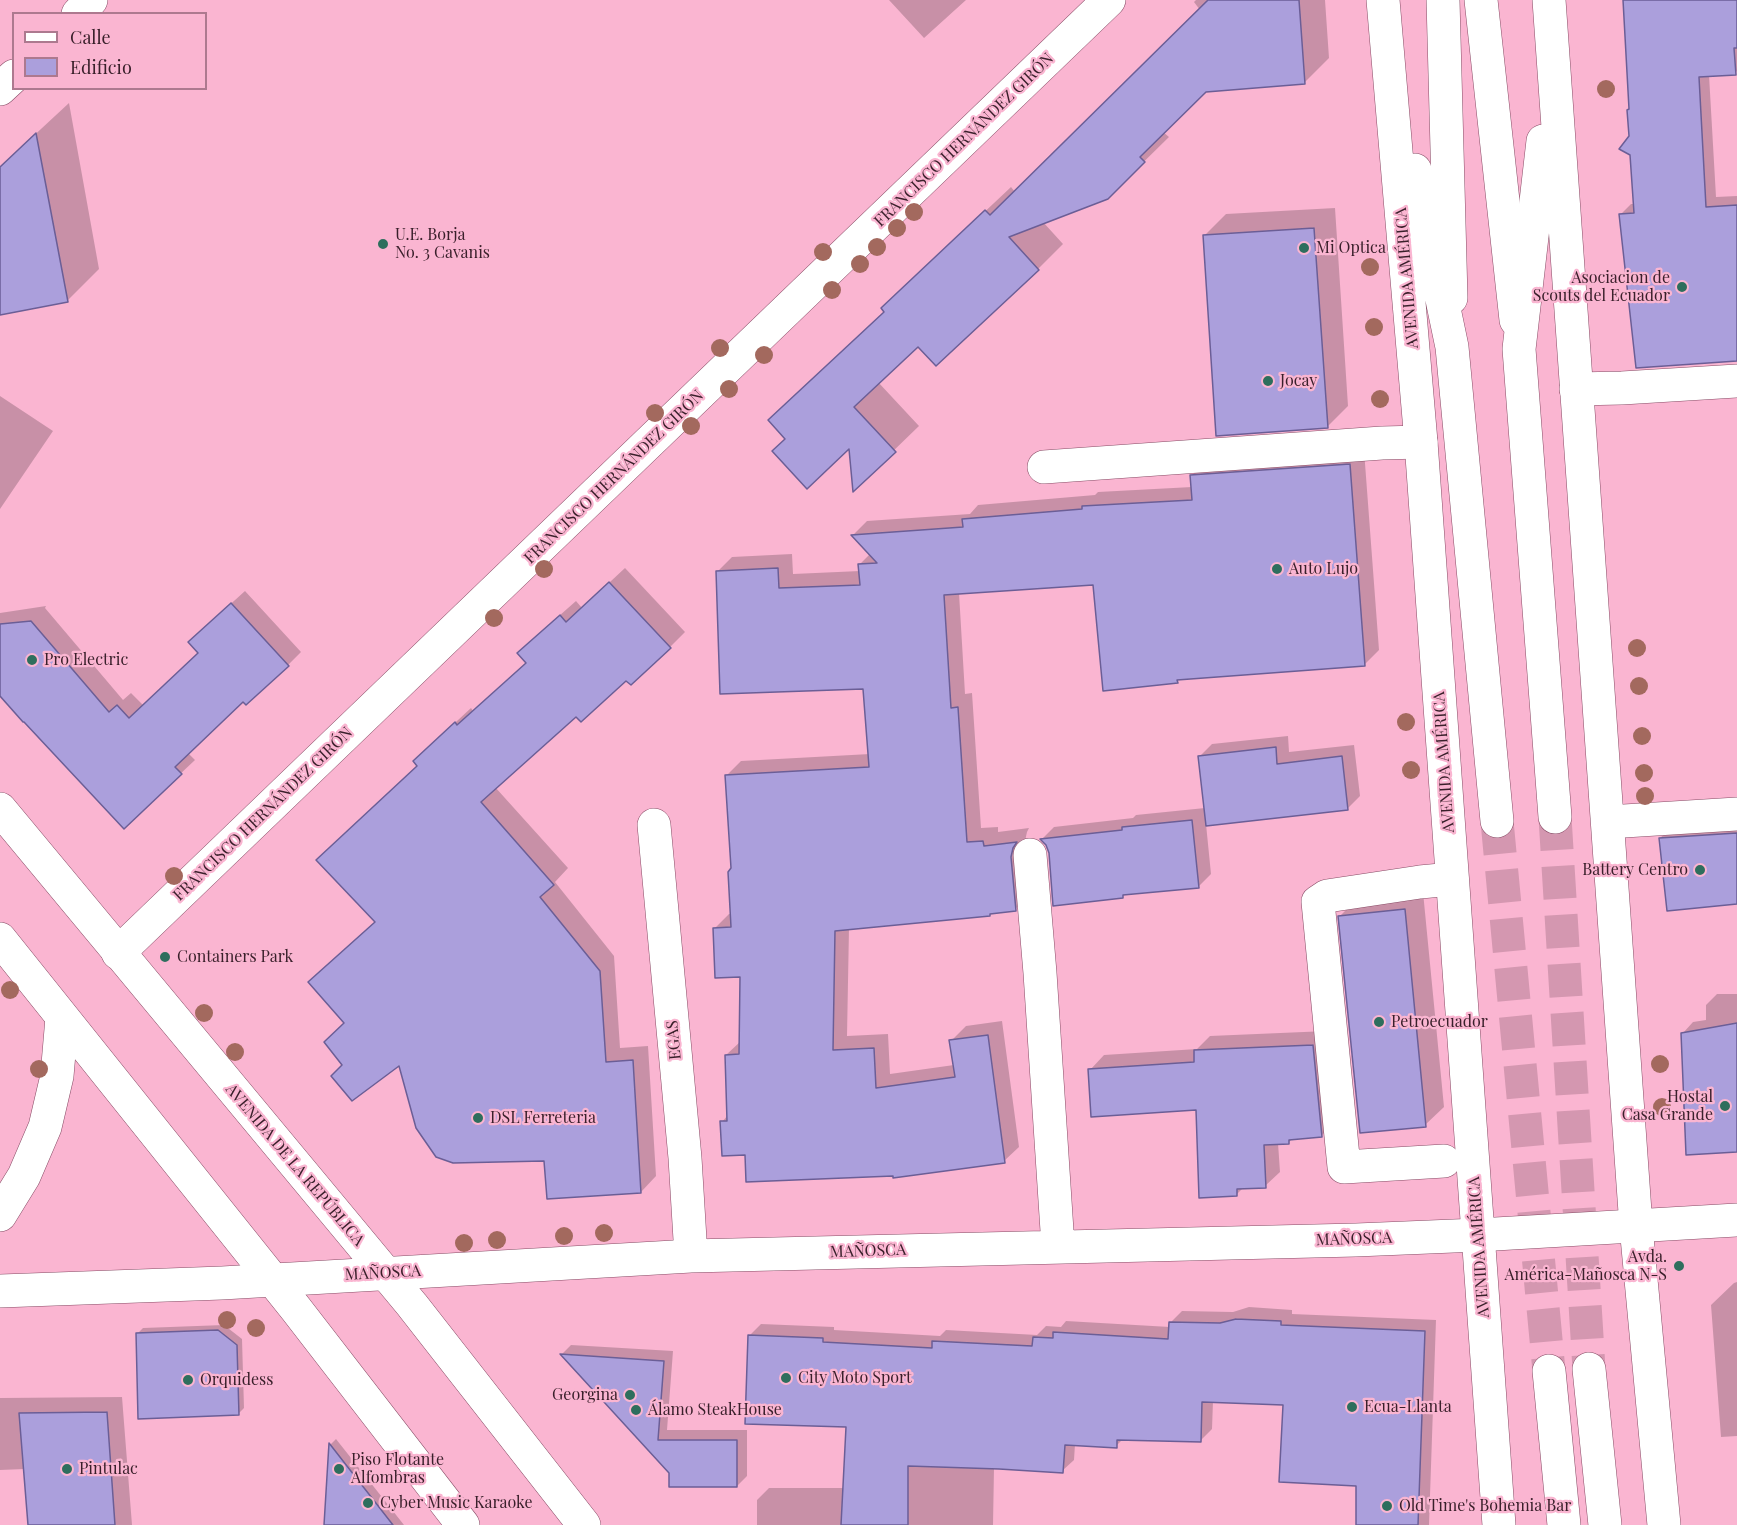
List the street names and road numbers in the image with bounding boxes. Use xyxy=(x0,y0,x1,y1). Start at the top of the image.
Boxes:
street label: FRANCISCO HERNÁNDEZ GIRÓN xyxy=(870,49,1058,231)
street label: AVENIDA AMÉRICA xyxy=(1391,207,1423,349)
street label: FRANCISCO HERNÁNDEZ GIRÓN xyxy=(520,386,708,568)
street label: AVENIDA AMÉRICA xyxy=(1429,691,1459,833)
street label: FRANCISCO HERNÁNDEZ GIRÓN xyxy=(169,723,357,905)
street label: EGAS xyxy=(663,1019,685,1061)
street label: AVENIDA DE LA REPÚBLICA xyxy=(222,1080,368,1250)
street label: AVENIDA AMÉRICA xyxy=(1464,1176,1494,1318)
street label: MAÑOSCA xyxy=(1315,1228,1393,1250)
street label: MAÑOSCA xyxy=(829,1240,907,1262)
street label: MAÑOSCA xyxy=(344,1261,422,1285)

